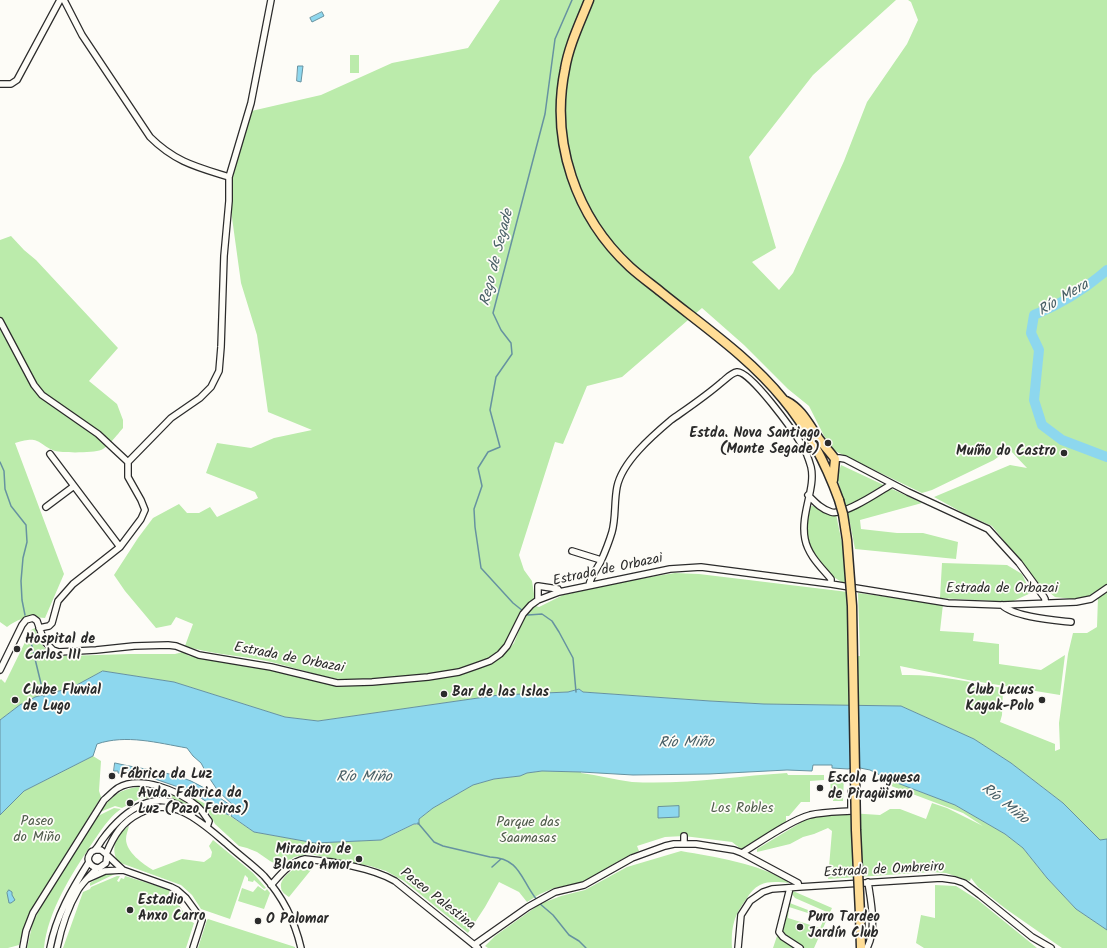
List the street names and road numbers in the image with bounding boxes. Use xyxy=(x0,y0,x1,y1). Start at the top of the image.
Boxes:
street label: Estrada de Orbazai xyxy=(551,551,665,591)
street label: Estrada de Orbazai xyxy=(946,582,1058,598)
street label: Estrada de Orbazai xyxy=(232,640,346,678)
street label: Estrada de Ombreiro xyxy=(823,859,945,883)
street label: Paseo Palestina xyxy=(396,865,478,935)

